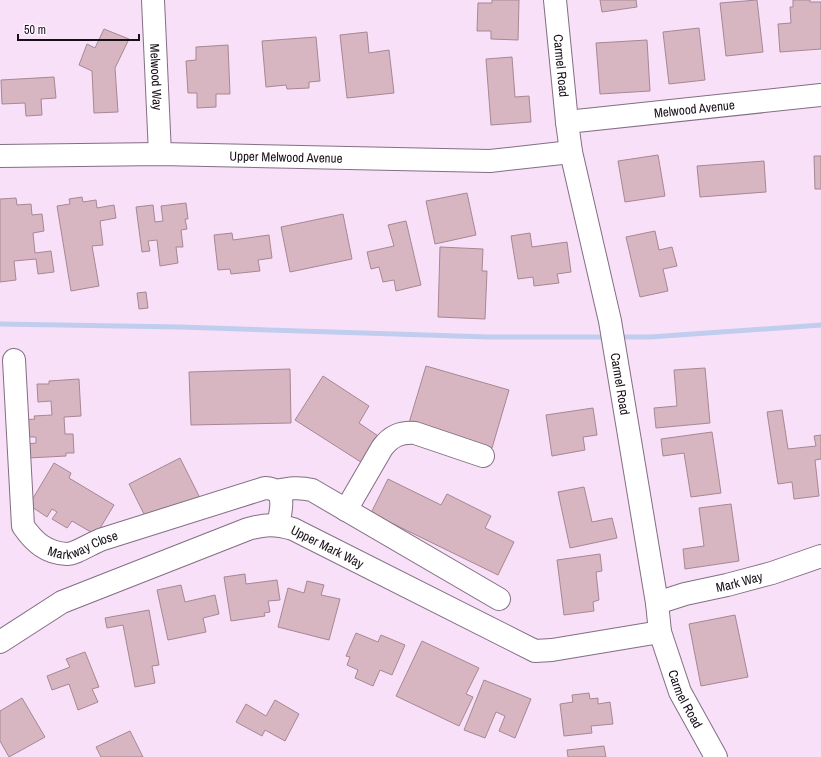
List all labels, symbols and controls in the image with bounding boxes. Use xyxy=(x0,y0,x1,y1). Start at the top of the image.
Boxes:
scale bar xyxy=(18,16,139,42)
text: 50 m xyxy=(24,22,46,38)
street label: Carmel Road xyxy=(549,34,573,98)
street label: Melwood Way xyxy=(146,43,166,111)
street label: Melwood Avenue xyxy=(653,96,736,122)
street label: Upper Melwood Avenue xyxy=(229,147,343,167)
street label: Carmel Road xyxy=(606,352,634,416)
street label: Upper Mark Way xyxy=(288,521,367,573)
street label: Markway Close xyxy=(46,527,120,563)
street label: Mark Way xyxy=(714,568,765,596)
street label: Carmel Road xyxy=(664,668,706,731)

